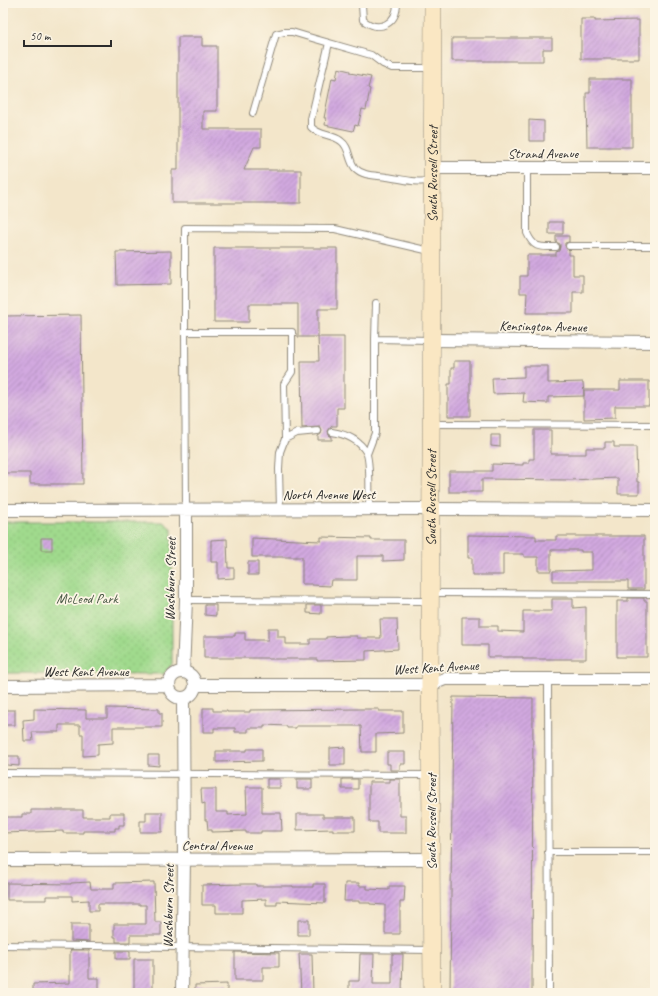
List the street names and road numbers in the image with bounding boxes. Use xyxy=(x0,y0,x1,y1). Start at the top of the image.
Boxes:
street label: South Russell Street xyxy=(424,124,441,222)
street label: Strand Avenue xyxy=(508,145,580,162)
street label: Kensington Avenue xyxy=(499,317,588,336)
street label: South Russell Street xyxy=(423,448,440,546)
street label: North Avenue West xyxy=(283,486,377,503)
street label: Washburn Street xyxy=(161,536,180,621)
street label: West Kent Avenue xyxy=(393,657,480,678)
street label: West Kent Avenue xyxy=(43,663,130,680)
street label: South Russell Street xyxy=(423,772,440,870)
street label: Central Avenue xyxy=(182,837,254,854)
street label: Washburn Street xyxy=(159,863,178,948)

